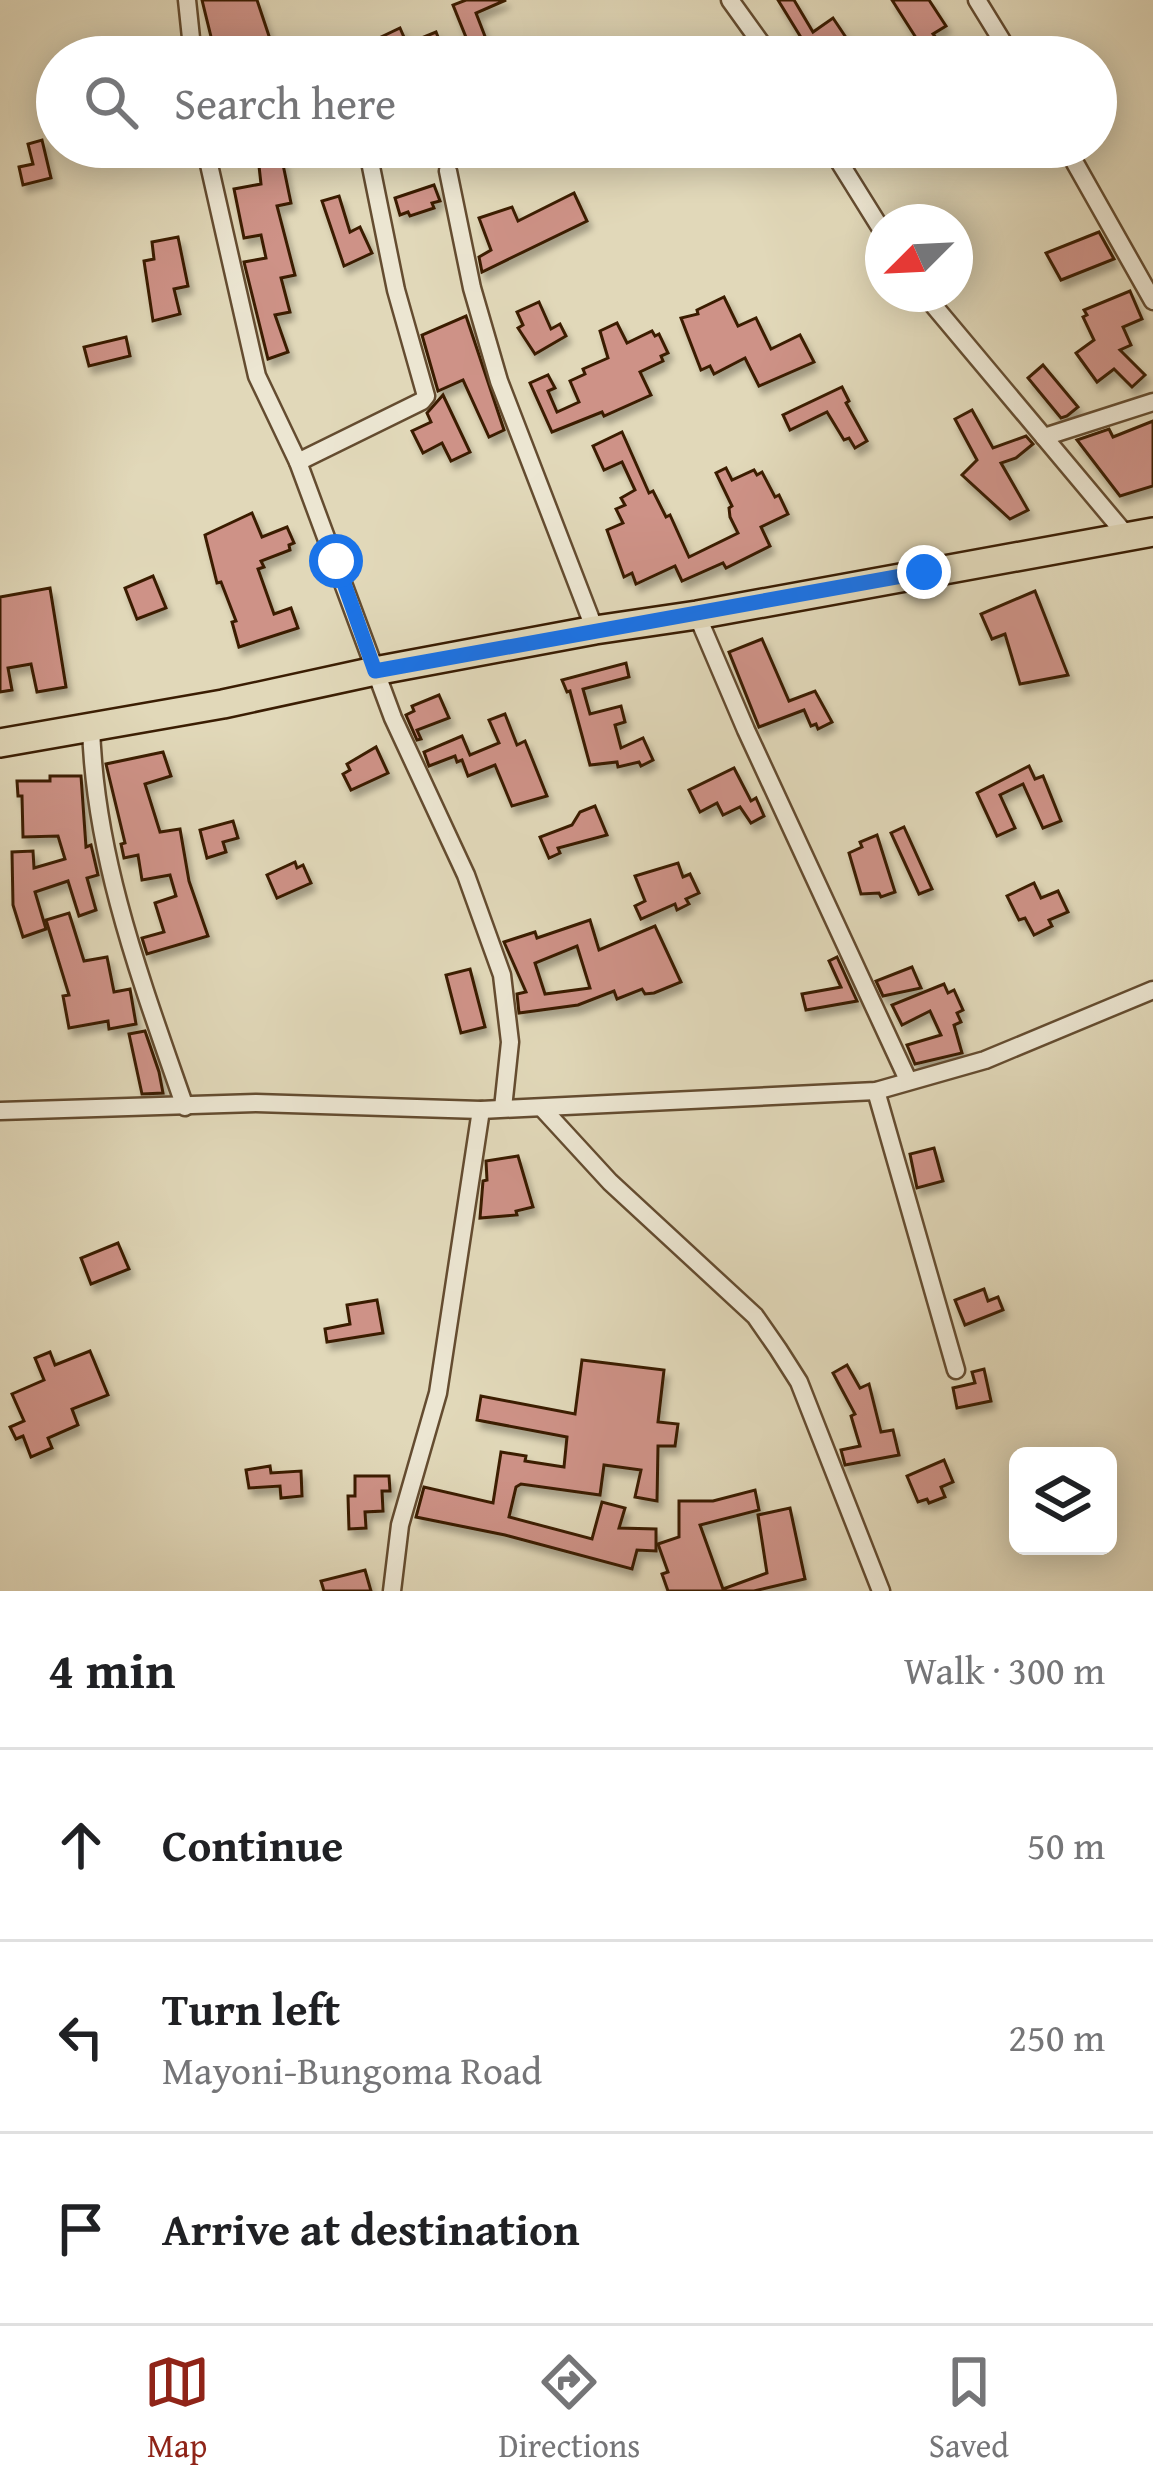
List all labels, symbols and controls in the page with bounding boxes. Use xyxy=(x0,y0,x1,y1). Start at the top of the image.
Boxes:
search box xyxy=(36,36,1117,168)
icon: search xyxy=(78,69,144,135)
text: Search here xyxy=(174,70,396,135)
north arrow xyxy=(865,204,973,312)
route start xyxy=(309,534,363,588)
route end xyxy=(897,545,951,599)
map controls xyxy=(1009,1447,1117,1555)
button: layers xyxy=(1009,1447,1117,1555)
text: 4 min xyxy=(48,1632,175,1707)
text: Walk · 300 m xyxy=(904,1641,1105,1698)
icon: ahead xyxy=(48,1812,114,1878)
text: Continue xyxy=(162,1812,343,1877)
text: 50 m xyxy=(1027,1816,1105,1873)
text: Turn left xyxy=(162,1976,340,2041)
icon: left xyxy=(48,2004,114,2070)
text: 250 m xyxy=(1008,2008,1105,2065)
text: Mayoni-Bungoma Road xyxy=(162,2041,542,2098)
icon: arrive xyxy=(48,2196,114,2262)
text: Arrive at destination xyxy=(162,2196,580,2261)
tab: Map xyxy=(144,2349,210,2469)
tab: Directions xyxy=(499,2349,640,2469)
tab: Saved xyxy=(929,2349,1009,2469)

